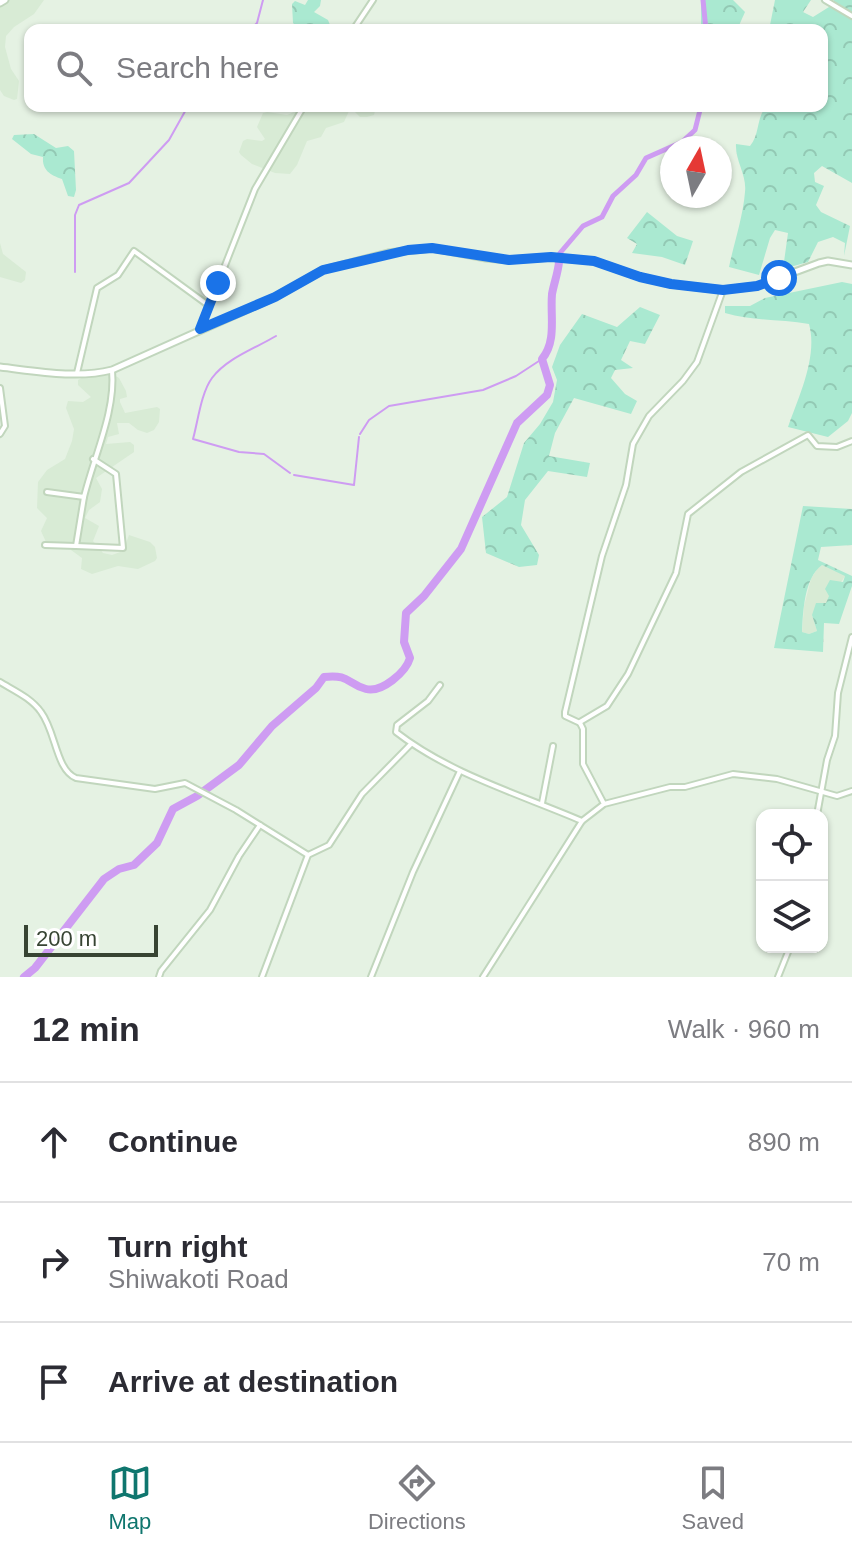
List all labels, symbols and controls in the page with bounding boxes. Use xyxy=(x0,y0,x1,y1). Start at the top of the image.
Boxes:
search box xyxy=(24,24,828,112)
icon: search xyxy=(52,46,96,90)
text: Search here xyxy=(116,51,279,84)
north arrow xyxy=(660,136,732,208)
route start xyxy=(761,260,797,296)
route end xyxy=(200,265,236,301)
map controls xyxy=(756,809,828,953)
button: locate xyxy=(756,809,828,881)
button: layers xyxy=(756,881,828,953)
scale bar xyxy=(24,921,158,957)
text: 200 m xyxy=(36,926,97,951)
text: 12 min xyxy=(32,1010,140,1048)
text: Walk · 960 m xyxy=(668,1014,820,1044)
icon: ahead xyxy=(32,1120,76,1164)
text: Continue xyxy=(108,1125,238,1158)
text: 890 m xyxy=(748,1127,820,1157)
text: Turn right xyxy=(108,1230,247,1263)
icon: right xyxy=(32,1240,76,1284)
text: 70 m xyxy=(762,1247,820,1277)
text: Shiwakoti Road xyxy=(108,1264,289,1294)
icon: arrive xyxy=(32,1360,76,1404)
text: Arrive at destination xyxy=(108,1365,398,1398)
tab: Map xyxy=(108,1461,152,1535)
tab: Directions xyxy=(368,1461,466,1535)
tab: Saved xyxy=(682,1461,744,1535)

